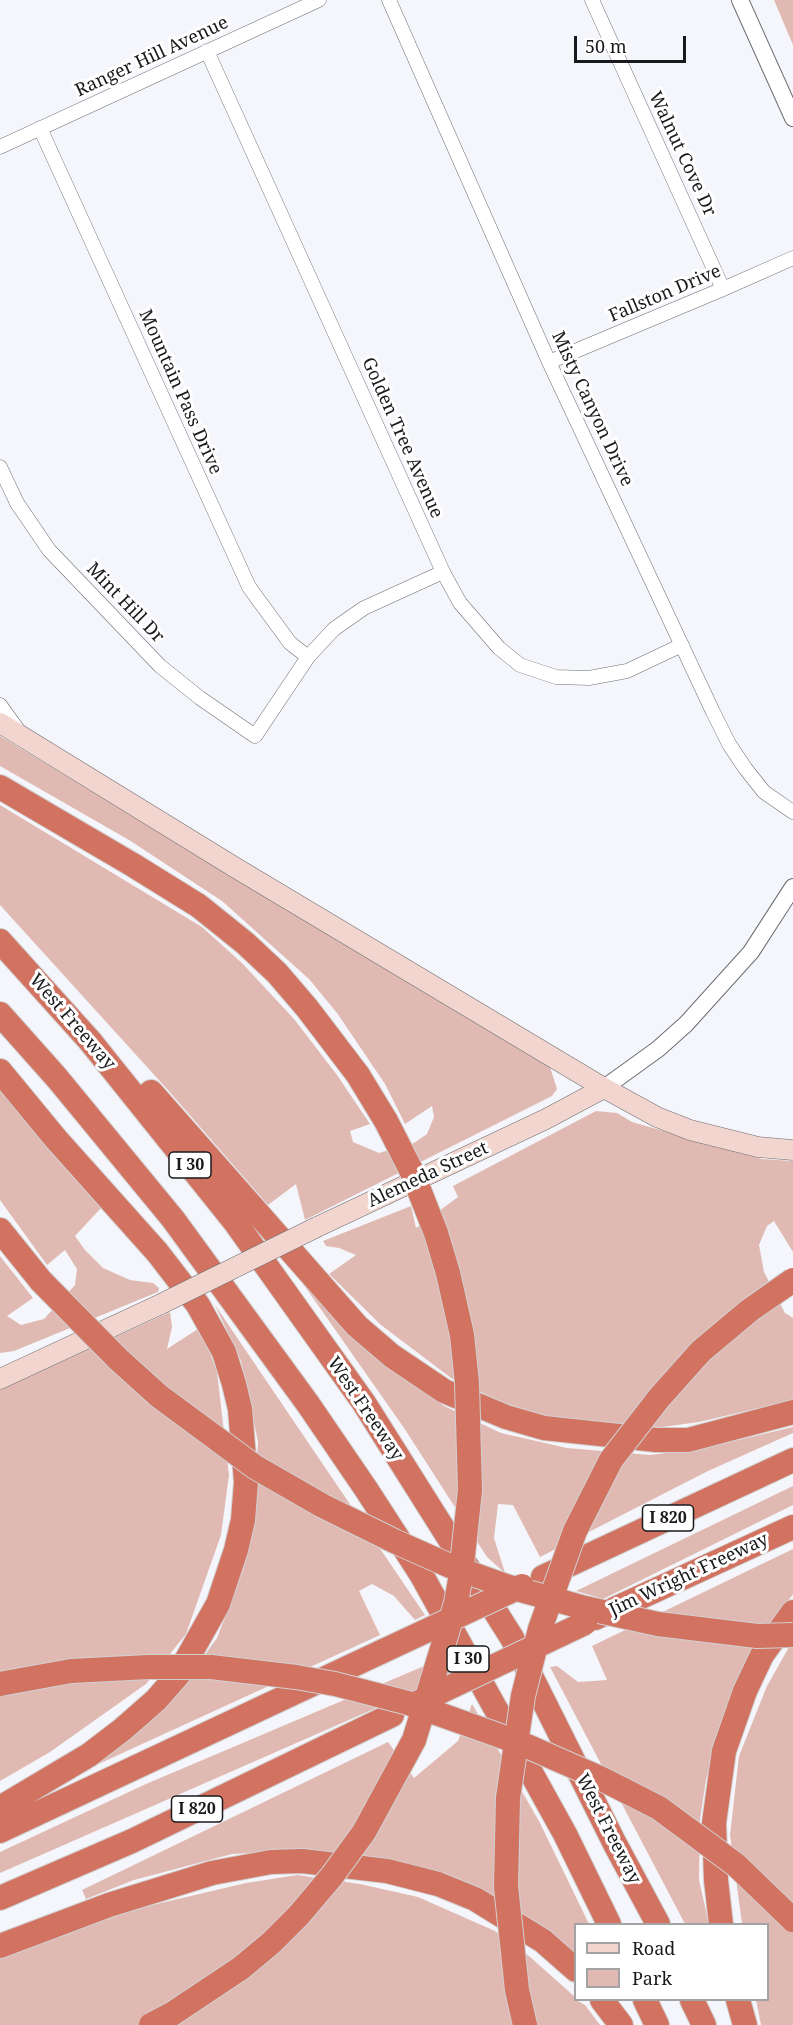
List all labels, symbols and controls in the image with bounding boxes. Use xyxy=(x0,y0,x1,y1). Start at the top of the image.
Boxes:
street label: Ranger Hill Avenue xyxy=(72,12,232,102)
scale bar xyxy=(577,24,690,62)
text: 50 m xyxy=(585,34,627,58)
street label: Walnut Cove Dr xyxy=(644,88,720,220)
street label: Fallston Drive xyxy=(606,261,724,327)
street label: Mountain Pass Drive xyxy=(134,306,226,478)
street label: Misty Canyon Drive xyxy=(547,328,637,490)
street label: Golden Tree Avenue xyxy=(357,354,447,522)
street label: Mint Hill Dr xyxy=(82,559,168,647)
street label: West Freeway xyxy=(24,970,120,1074)
street label: Alemeda Street xyxy=(364,1138,492,1212)
road number: I 30 xyxy=(169,1152,211,1178)
street label: West Freeway xyxy=(322,1353,408,1465)
road number: I 820 xyxy=(642,1505,694,1531)
street label: Jim Wright Freeway xyxy=(606,1529,772,1621)
road number: I 30 xyxy=(447,1646,489,1672)
street label: West Freeway xyxy=(571,1770,645,1888)
road number: I 820 xyxy=(172,1796,222,1822)
legend xyxy=(574,1923,769,2001)
text: Road xyxy=(632,1936,675,1960)
text: Park xyxy=(632,1966,672,1990)

